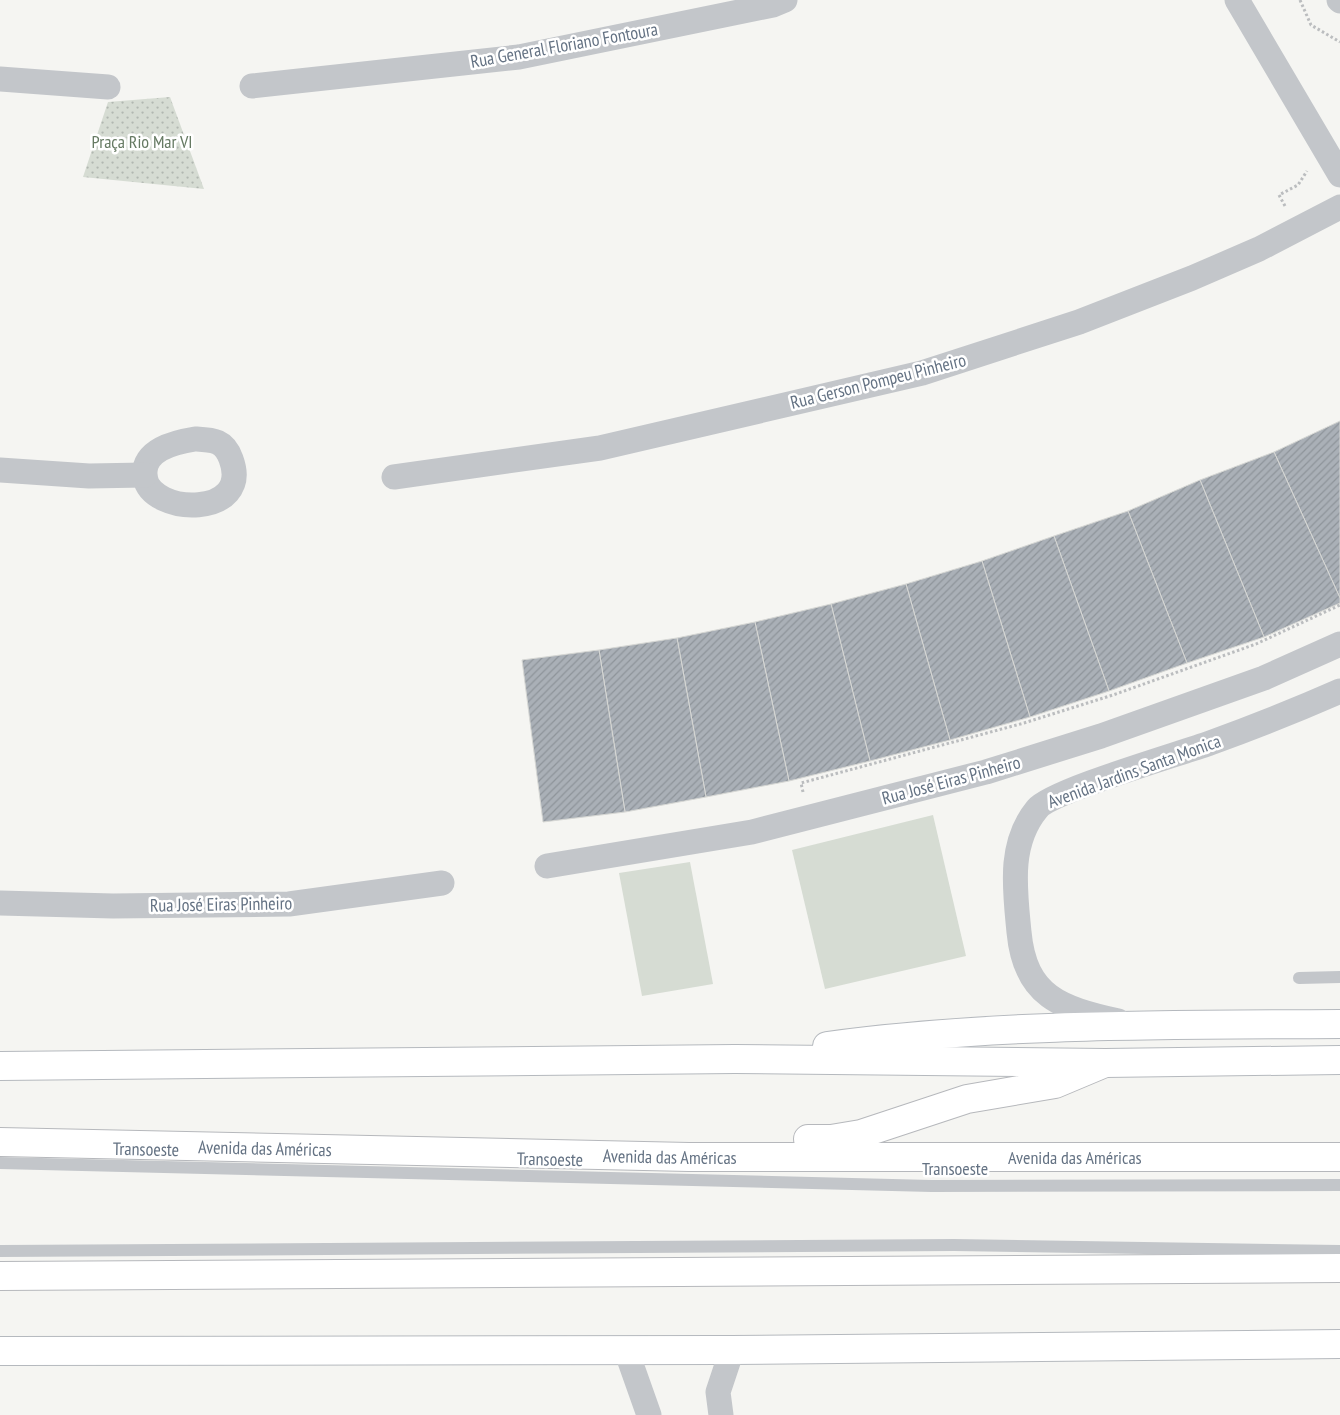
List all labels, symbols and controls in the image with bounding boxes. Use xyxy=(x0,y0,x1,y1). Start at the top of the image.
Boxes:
street label: Rua General Floriano Fontoura xyxy=(469,17,659,73)
park label: Praça Rio Mar VI xyxy=(92,130,192,153)
street label: Rua Gerson Pompeu Pinheiro xyxy=(788,348,968,414)
street label: Avenida Jardins Santa Monica xyxy=(1044,729,1224,813)
street label: Rua José Eiras Pinheiro xyxy=(879,750,1023,810)
street label: Rua José Eiras Pinheiro xyxy=(150,891,293,917)
street label: Avenida das Américas xyxy=(198,1135,332,1161)
street label: Transoeste xyxy=(113,1137,179,1161)
street label: Avenida das Américas xyxy=(603,1144,737,1169)
street label: Avenida das Américas xyxy=(1008,1146,1142,1169)
street label: Transoeste xyxy=(517,1147,583,1171)
street label: Transoeste xyxy=(922,1157,988,1180)

